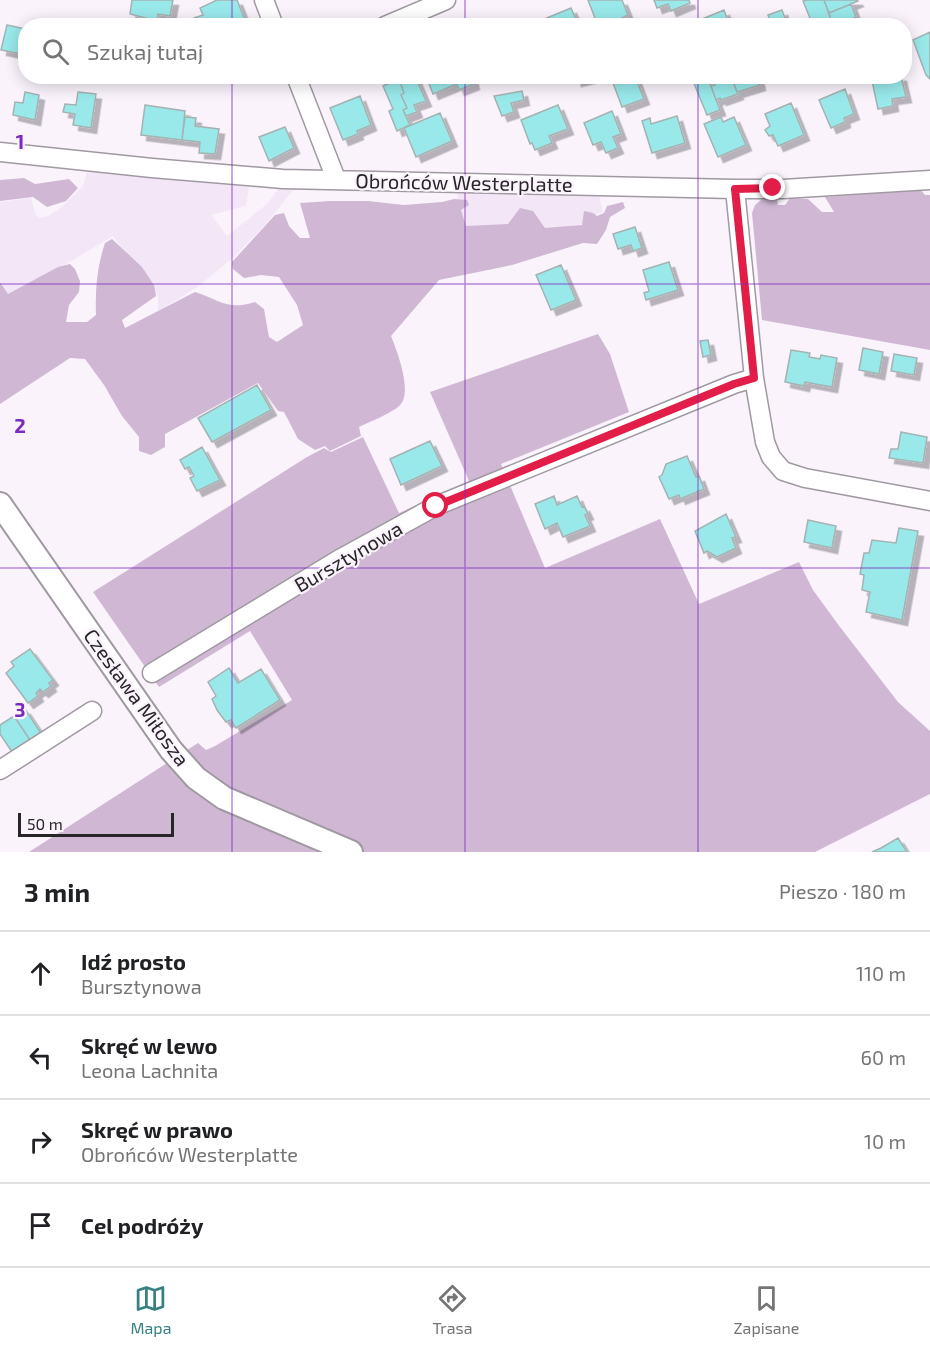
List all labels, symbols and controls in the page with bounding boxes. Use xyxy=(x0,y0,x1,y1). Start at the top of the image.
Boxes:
search box xyxy=(18,18,912,84)
icon: search xyxy=(39,35,72,68)
text: Szukaj tutaj xyxy=(87,38,203,64)
text: 1 xyxy=(16,129,24,153)
street label: Obrońców Westerplatte xyxy=(355,168,573,196)
route end xyxy=(759,174,785,200)
text: 2 xyxy=(14,413,26,437)
route start xyxy=(422,492,448,518)
street label: Bursztynowa xyxy=(290,515,406,597)
street label: Czesława Miłosza xyxy=(79,624,195,770)
text: 3 xyxy=(14,697,26,721)
scale bar xyxy=(18,810,174,838)
text: 50 m xyxy=(27,814,63,833)
text: 3 min xyxy=(24,876,90,907)
text: Pieszo · 180 m xyxy=(779,879,906,903)
text: Idź prosto xyxy=(81,948,186,974)
icon: ahead xyxy=(24,957,57,990)
text: 110 m xyxy=(856,961,906,985)
text: Bursztynowa xyxy=(81,974,202,998)
text: Skręć w lewo xyxy=(81,1032,218,1058)
icon: left xyxy=(24,1041,57,1074)
text: 60 m xyxy=(861,1045,906,1069)
text: Leona Lachnita xyxy=(81,1058,218,1082)
text: Skręć w prawo xyxy=(81,1116,233,1142)
icon: right xyxy=(24,1125,57,1158)
text: 10 m xyxy=(864,1129,906,1153)
text: Obrońców Westerplatte xyxy=(81,1142,298,1166)
icon: arrive xyxy=(24,1209,57,1242)
text: Cel podróży xyxy=(81,1212,203,1238)
tab: Mapa xyxy=(131,1282,171,1337)
tab: Trasa xyxy=(433,1282,472,1337)
tab: Zapisane xyxy=(734,1282,799,1337)

